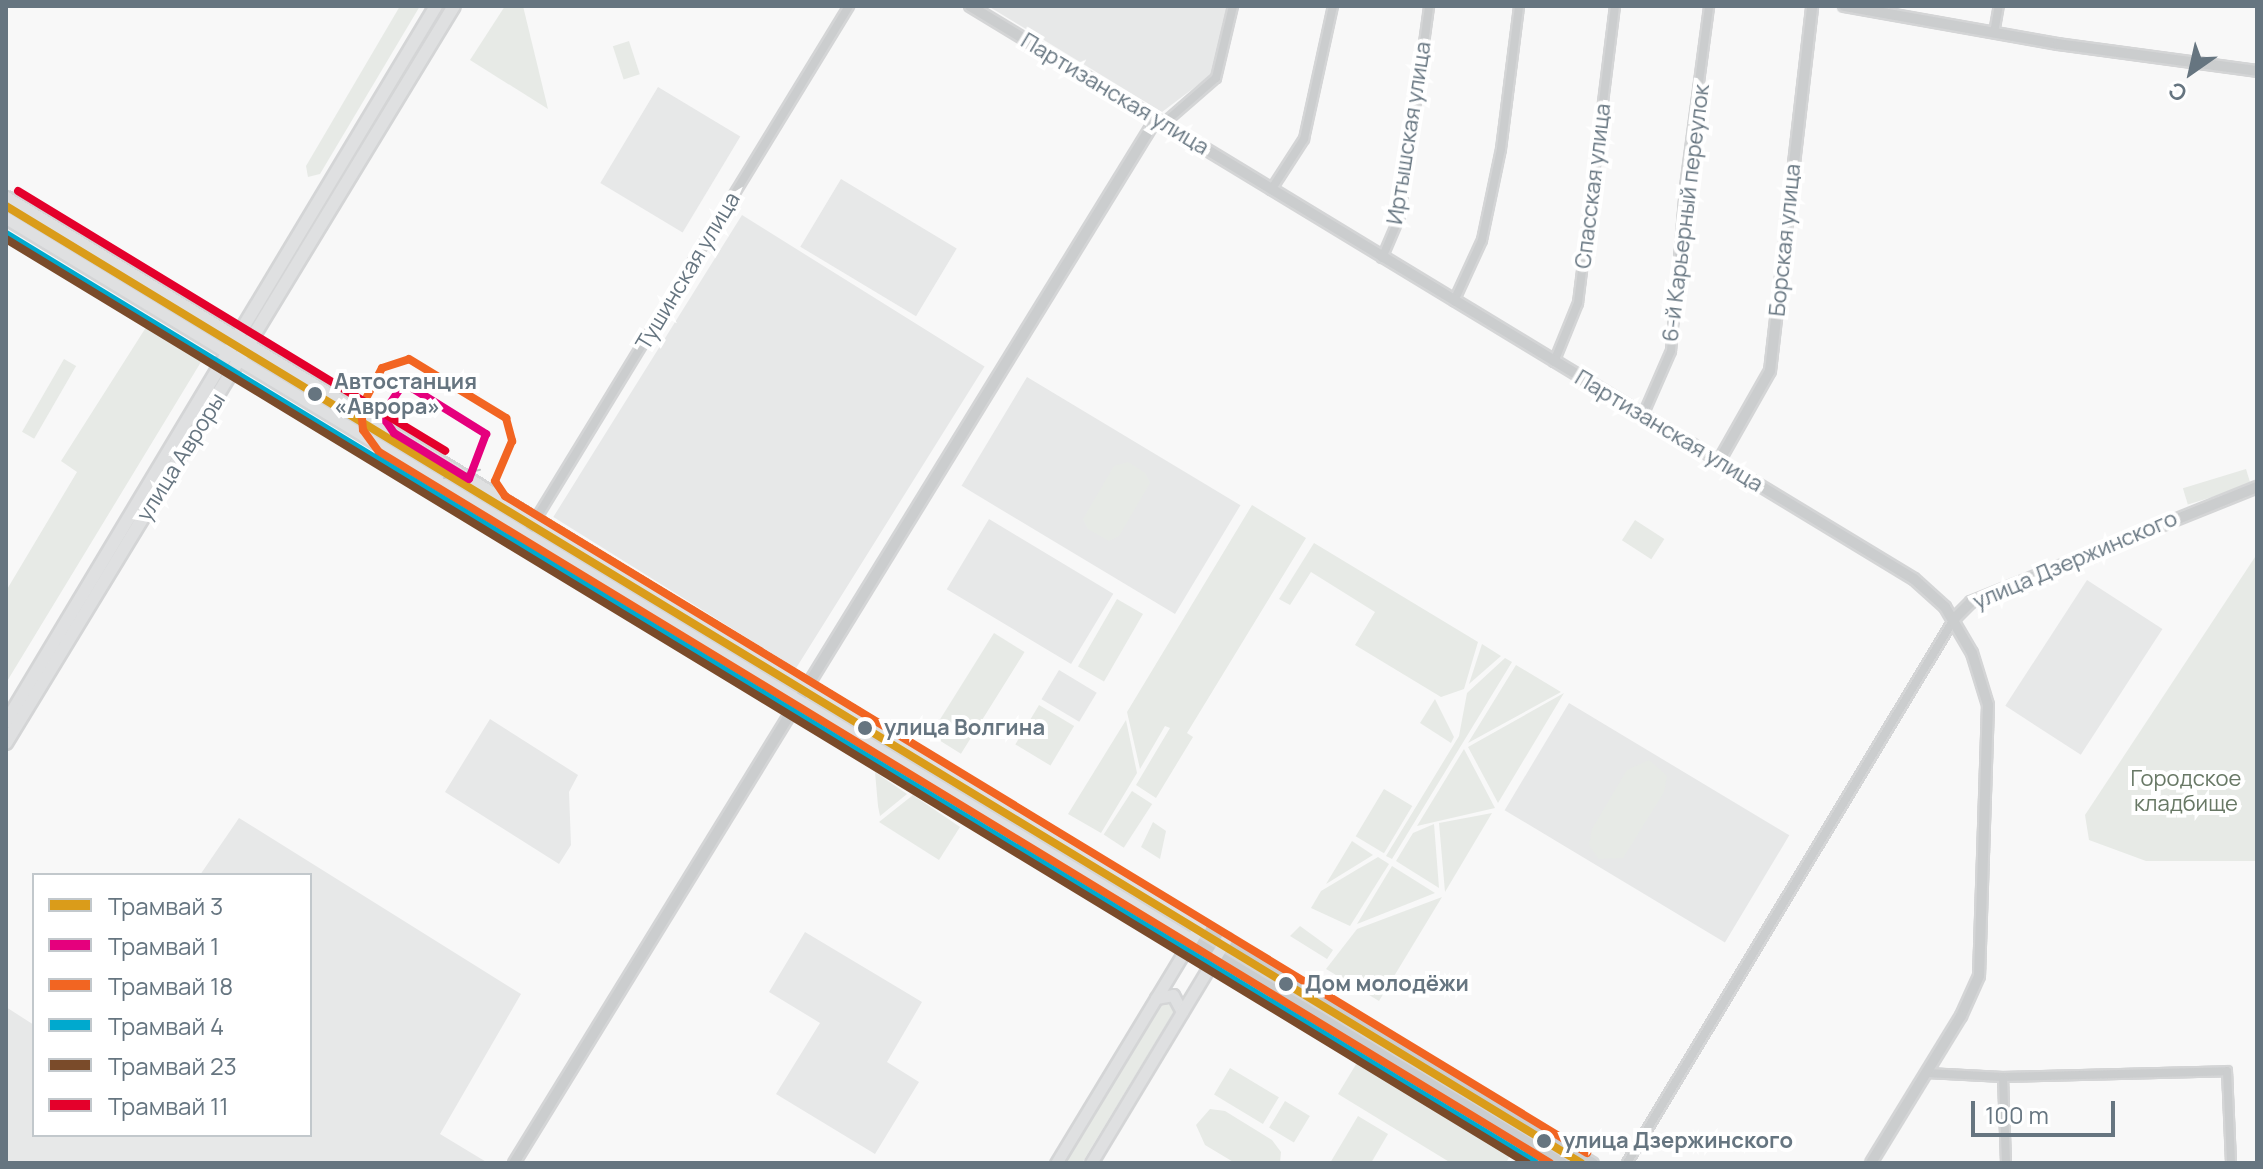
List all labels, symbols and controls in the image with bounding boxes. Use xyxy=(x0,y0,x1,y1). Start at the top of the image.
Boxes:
street label: Партизанская улица xyxy=(1016,27,1214,161)
north arrow xyxy=(2151,32,2231,112)
street label: Иртышская улица xyxy=(1382,40,1436,226)
text: С xyxy=(2162,75,2193,109)
street label: 6-й Карьерный переулок xyxy=(1657,83,1715,343)
street label: Спасская улица xyxy=(1570,102,1616,270)
street label: Борская улица xyxy=(1764,162,1806,318)
street label: Тушинская улица xyxy=(630,187,746,355)
street label: Партизанская улица xyxy=(1570,364,1768,498)
place label: Автостанция «Аврора» xyxy=(334,368,477,420)
marker: Автостанция «Аврора» xyxy=(303,382,327,406)
street label: улица Авроры xyxy=(131,388,231,526)
street label: улица Дзержинского xyxy=(1969,505,2181,615)
place label: улица Волгина xyxy=(884,715,1045,741)
marker: улица Волгина xyxy=(853,716,877,740)
park label: Городское кладбище xyxy=(2131,765,2241,816)
legend xyxy=(32,873,312,1137)
text: Трамвай 3 xyxy=(108,889,223,922)
text: Трамвай 1 xyxy=(108,929,219,962)
text: Трамвай 18 xyxy=(108,969,233,1002)
place label: Дом молодёжи xyxy=(1305,971,1469,997)
marker: Дом молодёжи xyxy=(1274,972,1298,996)
text: Трамвай 4 xyxy=(108,1009,224,1042)
text: Трамвай 23 xyxy=(108,1049,237,1082)
scale bar xyxy=(1975,1085,2119,1135)
text: Трамвай 11 xyxy=(108,1089,229,1122)
text: 100 m xyxy=(1985,1098,2049,1131)
place label: улица Дзержинского xyxy=(1563,1128,1793,1154)
marker: улица Дзержинского xyxy=(1532,1129,1556,1153)

